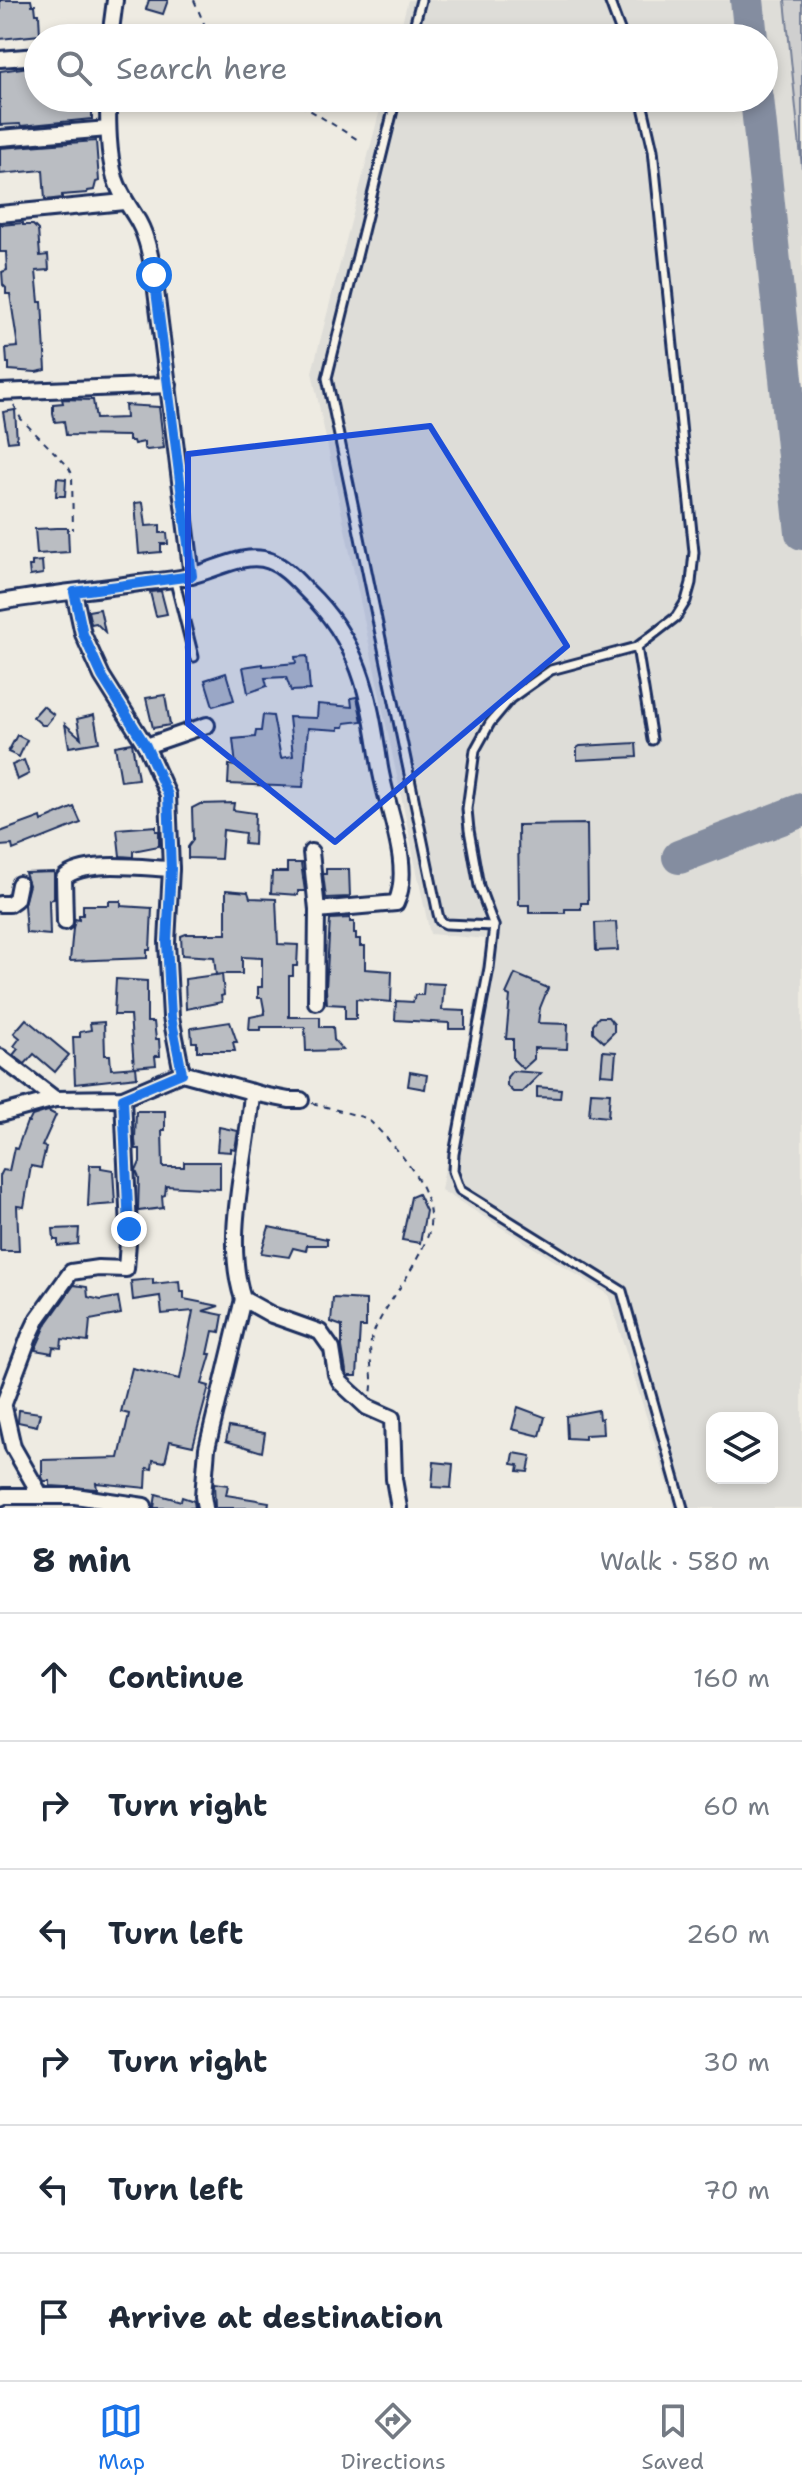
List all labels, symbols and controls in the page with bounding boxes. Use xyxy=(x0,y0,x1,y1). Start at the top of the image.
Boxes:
search box xyxy=(24,24,778,112)
icon: search xyxy=(52,46,96,90)
text: Search here xyxy=(116,48,287,89)
route start xyxy=(136,257,172,293)
route end xyxy=(111,1211,147,1247)
map controls xyxy=(706,1412,778,1484)
button: layers xyxy=(706,1412,778,1484)
text: 8 min xyxy=(32,1537,131,1583)
text: Walk · 580 m xyxy=(600,1543,770,1578)
icon: ahead xyxy=(32,1655,76,1699)
text: Continue xyxy=(108,1657,244,1698)
text: 160 m xyxy=(693,1660,770,1695)
icon: right xyxy=(32,1783,76,1827)
text: Turn right xyxy=(108,1785,267,1826)
text: 60 m xyxy=(703,1788,770,1823)
icon: left xyxy=(32,1911,76,1955)
text: Turn left xyxy=(108,1913,243,1954)
text: 260 m xyxy=(686,1916,770,1951)
icon: right xyxy=(32,2039,76,2083)
text: Turn right xyxy=(108,2041,267,2082)
text: 30 m xyxy=(703,2044,770,2079)
icon: left xyxy=(32,2167,76,2211)
text: Turn left xyxy=(108,2169,243,2210)
text: 70 m xyxy=(703,2172,770,2207)
icon: arrive xyxy=(32,2295,76,2339)
text: Arrive at destination xyxy=(108,2297,443,2338)
tab: Map xyxy=(98,2399,145,2476)
tab: Directions xyxy=(341,2399,446,2476)
tab: Saved xyxy=(642,2399,704,2476)

